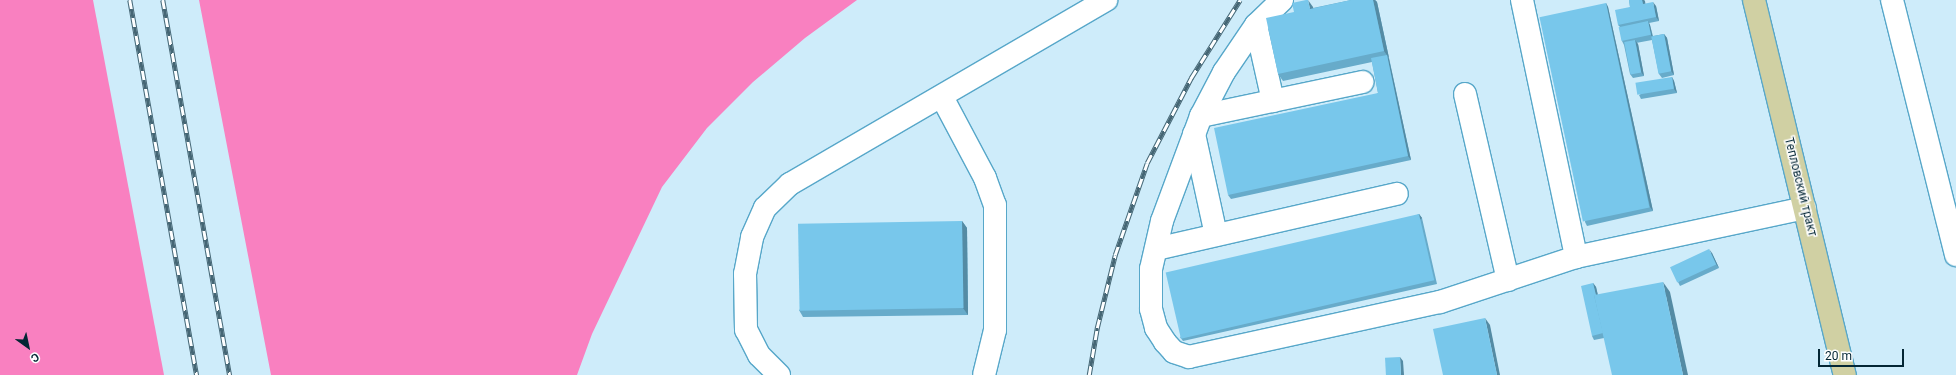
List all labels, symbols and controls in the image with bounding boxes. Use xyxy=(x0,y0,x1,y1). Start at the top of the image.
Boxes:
street label: Тепловский тракт xyxy=(1781,136,1819,238)
north arrow xyxy=(8,327,48,367)
scale bar xyxy=(1820,341,1906,367)
text: 20 m xyxy=(1825,349,1852,363)
text: С xyxy=(28,350,41,365)

